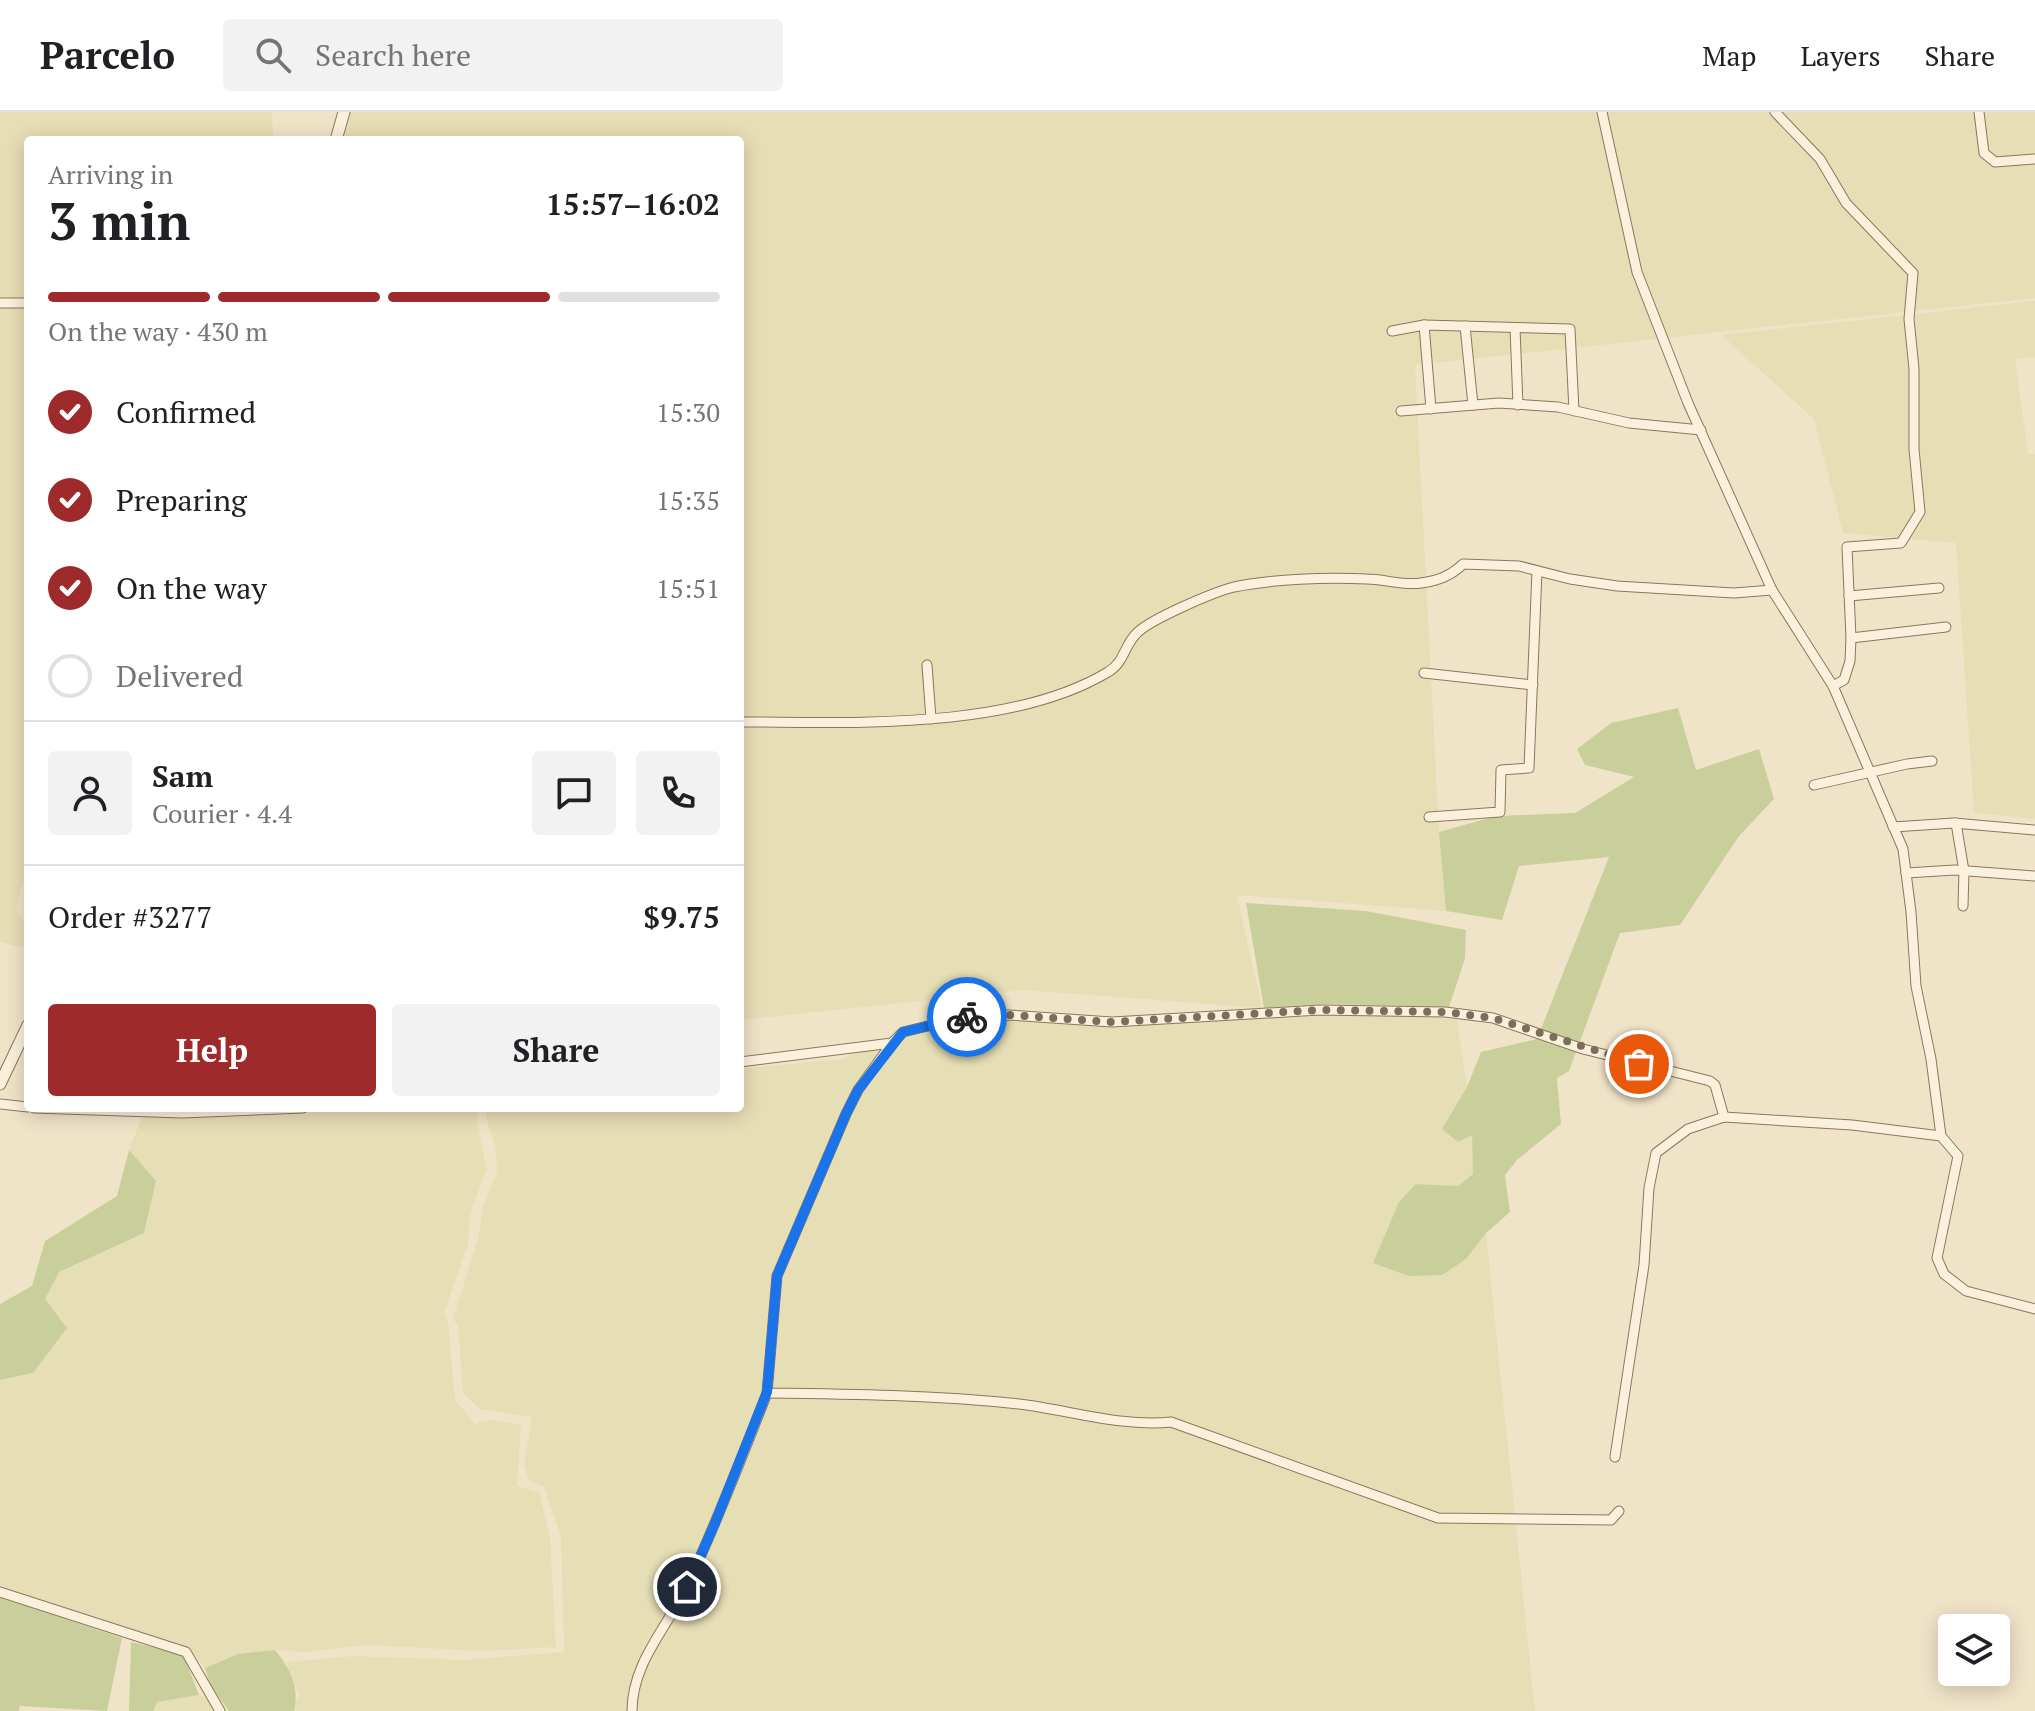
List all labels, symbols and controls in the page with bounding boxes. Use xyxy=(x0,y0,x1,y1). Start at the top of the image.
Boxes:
search box xyxy=(223,19,783,91)
text: Parcelo xyxy=(40,30,175,80)
icon: search xyxy=(251,33,295,77)
text: Search here xyxy=(315,35,471,75)
text: Map xyxy=(1702,37,1756,74)
text: Layers xyxy=(1800,37,1881,74)
text: Share xyxy=(1925,37,1995,74)
text: Arriving in xyxy=(48,157,173,191)
text: 15:57–16:02 xyxy=(546,184,720,224)
text: 3 min xyxy=(48,186,190,255)
text: On the way · 430 m xyxy=(48,314,268,348)
icon: check xyxy=(48,390,92,434)
text: Confirmed xyxy=(116,392,256,432)
text: 15:30 xyxy=(656,395,720,429)
icon: check xyxy=(48,478,92,522)
text: Preparing xyxy=(116,480,247,520)
text: 15:35 xyxy=(656,483,720,517)
icon: check xyxy=(48,566,92,610)
text: On the way xyxy=(116,568,267,608)
text: 15:51 xyxy=(656,571,720,605)
text: Delivered xyxy=(116,656,243,696)
button: person xyxy=(48,751,132,835)
button: chat xyxy=(532,751,616,835)
button: phone xyxy=(636,751,720,835)
text: Sam xyxy=(152,756,213,796)
text: Courier · 4.4 xyxy=(152,796,292,830)
text: Order #3277 xyxy=(48,897,212,937)
text: $9.75 xyxy=(643,897,720,937)
courier xyxy=(927,977,1007,1057)
icon: bike xyxy=(945,995,989,1039)
button: Help xyxy=(48,1004,376,1096)
button: Share xyxy=(392,1004,720,1096)
pin xyxy=(1605,1030,1673,1098)
icon: bag xyxy=(1617,1042,1661,1086)
pin xyxy=(653,1553,721,1621)
icon: home xyxy=(665,1565,709,1609)
map controls xyxy=(1938,1614,2010,1686)
button: layers xyxy=(1938,1614,2010,1686)

